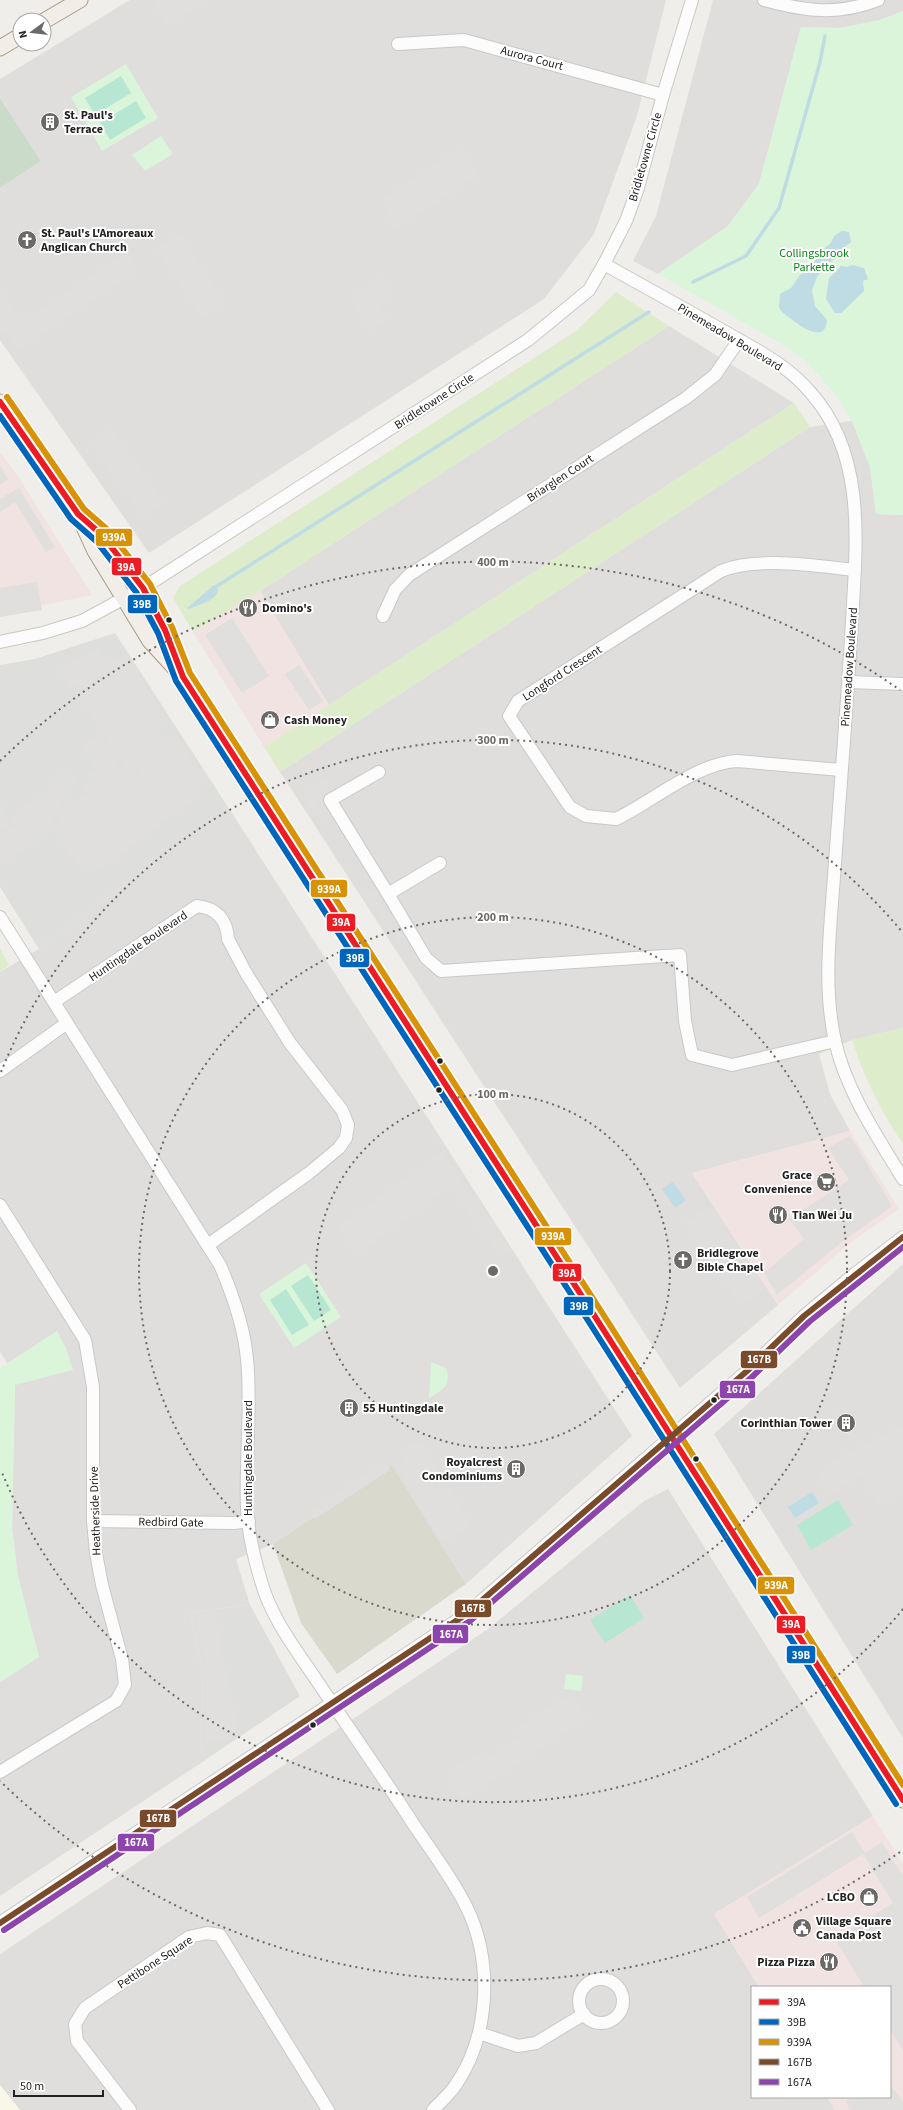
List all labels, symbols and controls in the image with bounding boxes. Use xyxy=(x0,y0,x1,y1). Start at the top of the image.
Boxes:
north arrow xyxy=(12,12,52,52)
text: N xyxy=(15,29,31,40)
street label: Aurora Court xyxy=(499,42,565,75)
place label: St. Paul's Terrace xyxy=(64,107,113,138)
building icon: St. Paul's Terrace xyxy=(39,111,61,133)
street label: Bridletowne Circle xyxy=(625,111,666,204)
place label: St. Paul's L'Amoreaux Anglican Church xyxy=(40,225,153,256)
church icon: St. Paul's L'Amoreaux Anglican Church xyxy=(16,229,38,251)
park label: Collingsbrook Parkette xyxy=(779,245,849,276)
street label: Pinemeadow Boulevard xyxy=(674,299,785,375)
street label: Bridletowne Circle xyxy=(391,369,478,434)
street label: Briarglen Court xyxy=(524,450,597,506)
line badge: 939A xyxy=(95,528,133,547)
text: 939A xyxy=(102,530,127,545)
text: 400 m xyxy=(477,554,509,571)
line badge: 39A xyxy=(111,557,142,576)
text: 39A xyxy=(117,560,136,575)
line badge: 39B xyxy=(127,594,158,614)
text: 39B xyxy=(133,597,151,612)
restaurant icon: Domino's xyxy=(237,597,259,619)
place label: Domino's xyxy=(262,600,312,617)
street label: Pinemeadow Boulevard xyxy=(837,607,862,727)
unlabelled marker xyxy=(164,615,174,625)
street label: Longford Crescent xyxy=(519,641,605,705)
shop icon: Cash Money xyxy=(259,709,281,731)
place label: Cash Money xyxy=(284,712,348,729)
text: 300 m xyxy=(477,732,509,749)
line badge: 939A xyxy=(310,879,348,898)
text: 939A xyxy=(317,882,342,897)
street label: Huntingdale Boulevard xyxy=(86,907,191,986)
text: 200 m xyxy=(477,909,509,926)
line badge: 39A xyxy=(326,913,356,932)
text: 39A xyxy=(332,915,351,930)
line badge: 39B xyxy=(339,948,370,968)
text: 39B xyxy=(346,951,364,966)
unlabelled marker xyxy=(435,1056,445,1066)
unlabelled marker xyxy=(434,1085,444,1095)
text: 100 m xyxy=(477,1086,509,1103)
place label: Grace Convenience xyxy=(744,1167,812,1198)
supermarket icon: Grace Convenience xyxy=(815,1171,837,1193)
restaurant icon: Tian Wei Ju xyxy=(767,1204,789,1226)
place label: Tian Wei Ju xyxy=(792,1207,852,1224)
line badge: 939A xyxy=(534,1227,572,1246)
text: 939A xyxy=(541,1229,566,1244)
place label: Bridlegrove Bible Chapel xyxy=(697,1245,764,1276)
church icon: Bridlegrove Bible Chapel xyxy=(672,1249,694,1271)
line badge: 39A xyxy=(552,1263,582,1282)
centre of rings xyxy=(486,1264,500,1278)
text: 39A xyxy=(558,1266,577,1281)
line badge: 39B xyxy=(563,1296,594,1316)
text: 39B xyxy=(570,1299,588,1314)
line badge: 167B xyxy=(740,1350,778,1369)
text: 167B xyxy=(747,1352,771,1367)
line badge: 167A xyxy=(719,1380,756,1399)
text: 167A xyxy=(726,1382,751,1397)
unlabelled marker xyxy=(709,1395,719,1405)
building icon: 55 Huntingdale xyxy=(338,1397,360,1419)
street label: Huntingdale Boulevard xyxy=(240,1400,257,1516)
place label: 55 Huntingdale xyxy=(363,1400,444,1417)
building icon: Corinthian Tower xyxy=(835,1412,857,1434)
place label: Corinthian Tower xyxy=(741,1415,832,1432)
place label: Royalcrest Condominiums xyxy=(422,1454,502,1485)
unlabelled marker xyxy=(691,1454,701,1464)
building icon: Royalcrest Condominiums xyxy=(505,1458,527,1480)
street label: Heatherside Drive xyxy=(85,1466,106,1556)
street label: Redbird Gate xyxy=(138,1513,204,1532)
line badge: 939A xyxy=(757,1576,795,1595)
text: 939A xyxy=(764,1578,789,1593)
line badge: 167B xyxy=(454,1599,492,1618)
text: 167B xyxy=(461,1601,485,1616)
line badge: 39A xyxy=(776,1615,806,1634)
text: 39A xyxy=(782,1617,801,1632)
line badge: 167A xyxy=(432,1624,469,1644)
text: 167A xyxy=(439,1627,464,1642)
line badge: 39B xyxy=(786,1645,816,1664)
text: 39B xyxy=(792,1648,810,1663)
unlabelled marker xyxy=(308,1720,318,1730)
line badge: 167B xyxy=(139,1809,177,1828)
text: 167B xyxy=(146,1811,170,1826)
line badge: 167A xyxy=(117,1833,155,1852)
text: 167A xyxy=(124,1835,149,1850)
shop icon: LCBO xyxy=(858,1886,880,1908)
place label: LCBO xyxy=(827,1889,855,1906)
place label: Village Square Canada Post xyxy=(815,1913,892,1944)
public building icon: Village Square Canada Post xyxy=(791,1917,813,1939)
street label: Pettibone Square xyxy=(114,1932,196,1993)
restaurant icon: Pizza Pizza xyxy=(818,1951,840,1973)
place label: Pizza Pizza xyxy=(757,1954,815,1971)
legend xyxy=(751,1986,891,2098)
text: 39A xyxy=(787,1994,806,2011)
text: 39B xyxy=(787,2014,806,2031)
text: 939A xyxy=(787,2034,812,2051)
text: 167B xyxy=(787,2054,812,2071)
scale bar xyxy=(14,2072,103,2098)
text: 167A xyxy=(787,2074,812,2091)
text: 50 m xyxy=(20,2078,44,2095)

